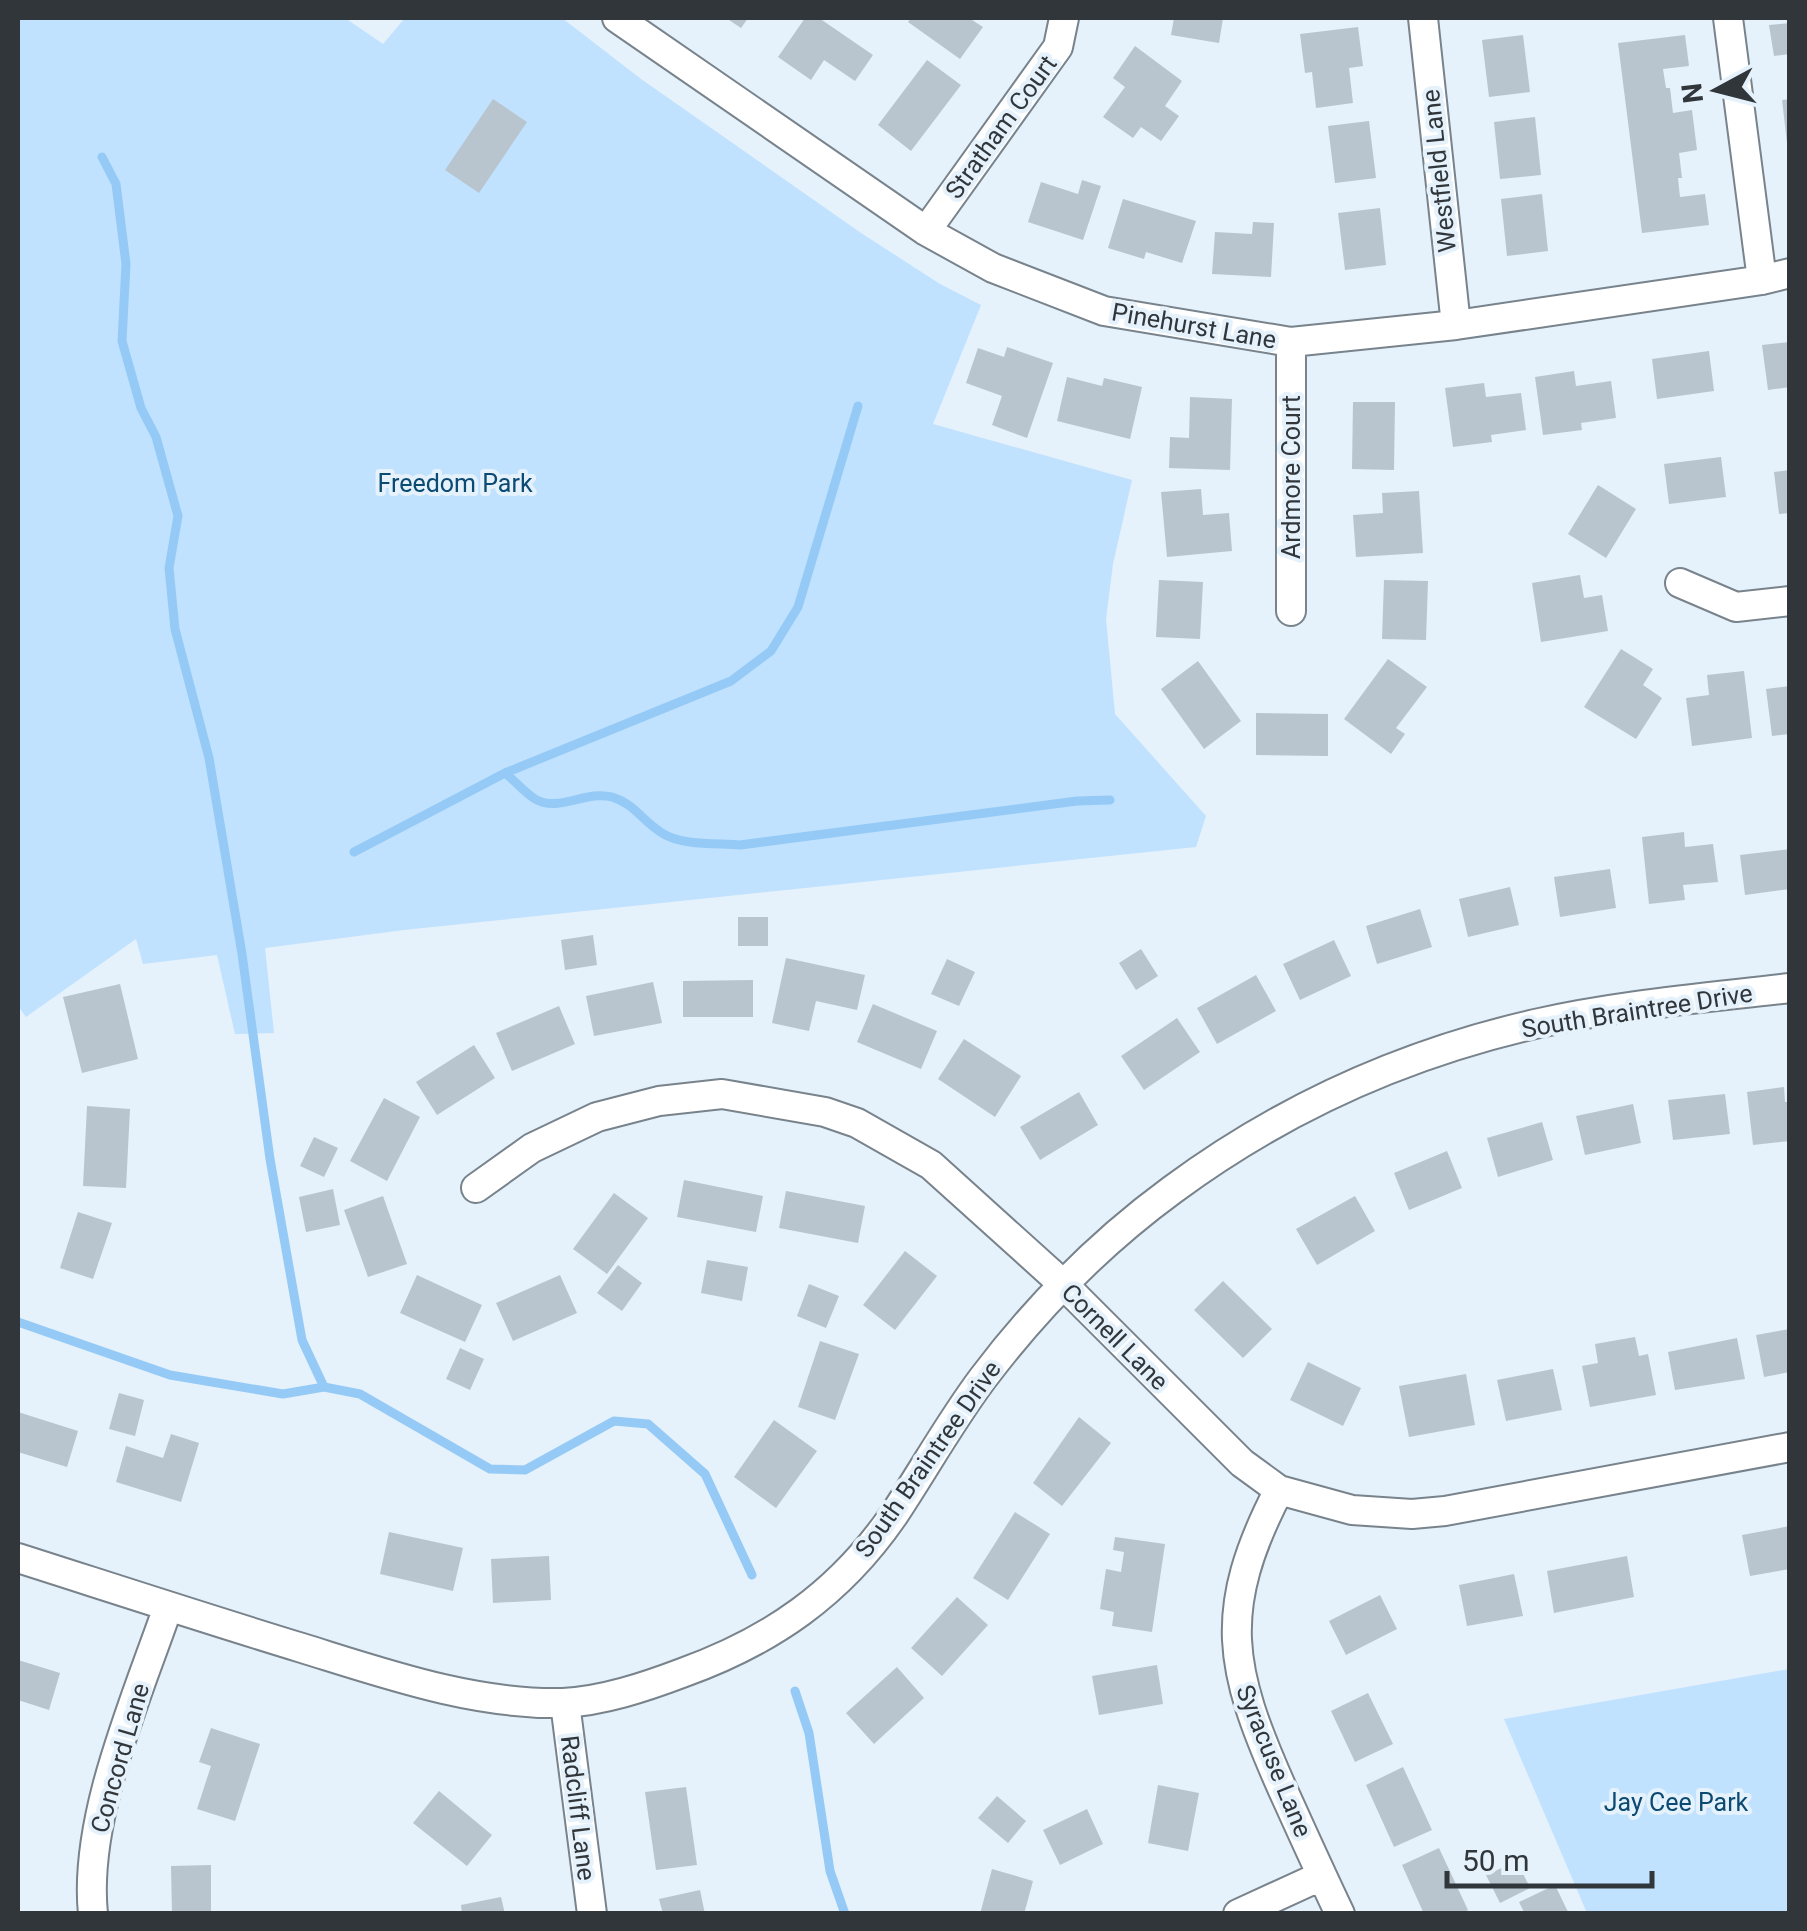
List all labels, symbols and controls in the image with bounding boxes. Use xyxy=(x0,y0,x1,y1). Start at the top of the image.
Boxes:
north arrow xyxy=(1667,40,1767,140)
street label: Stratham Court xyxy=(939,50,1063,204)
text: N xyxy=(1675,81,1710,105)
street label: Westfield Lane xyxy=(1416,88,1462,254)
street label: Pinehurst Lane xyxy=(1110,297,1278,355)
street label: Ardmore Court xyxy=(1277,395,1306,559)
park label: Freedom Park xyxy=(377,469,533,498)
street label: South Braintree Drive xyxy=(1519,978,1755,1044)
street label: Cornell Lane xyxy=(1056,1278,1174,1396)
street label: South Braintree Drive xyxy=(849,1355,1007,1563)
street label: Concord Lane xyxy=(85,1680,155,1836)
street label: Syracuse Lane xyxy=(1230,1681,1318,1841)
street label: Radcliff Lane xyxy=(555,1734,601,1882)
park label: Jay Cee Park xyxy=(1604,1788,1749,1817)
scale bar xyxy=(1447,1826,1652,1888)
text: 50 m xyxy=(1462,1843,1529,1878)

